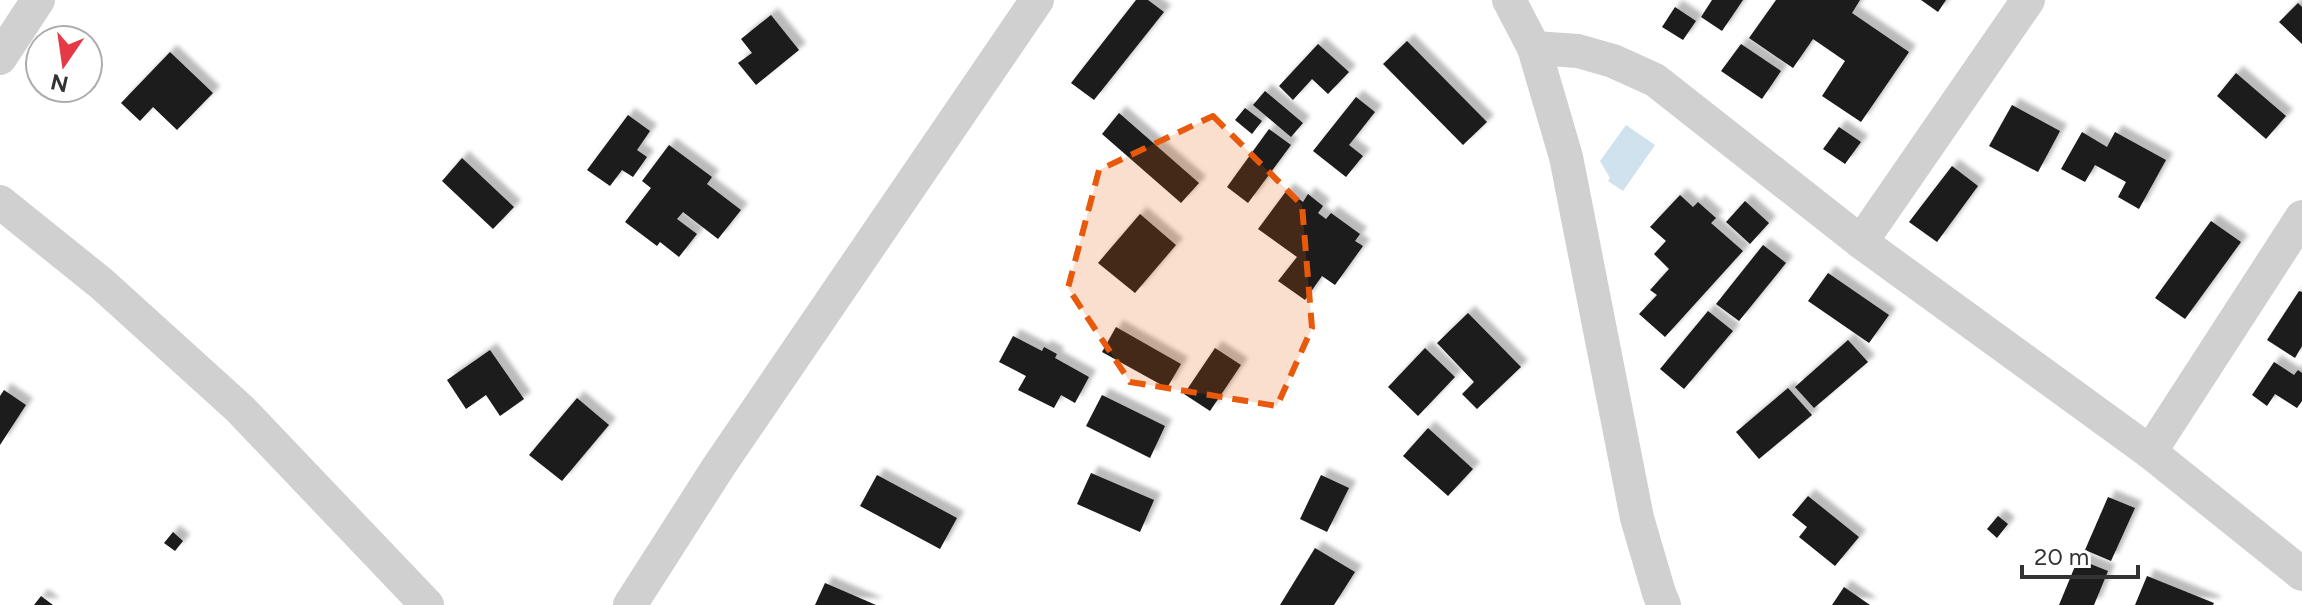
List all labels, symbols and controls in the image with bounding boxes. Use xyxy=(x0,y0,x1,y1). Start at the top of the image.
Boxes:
north arrow xyxy=(24,24,104,104)
text: N xyxy=(48,68,71,98)
scale bar xyxy=(2022,529,2138,579)
text: 20 m xyxy=(2034,542,2089,571)

